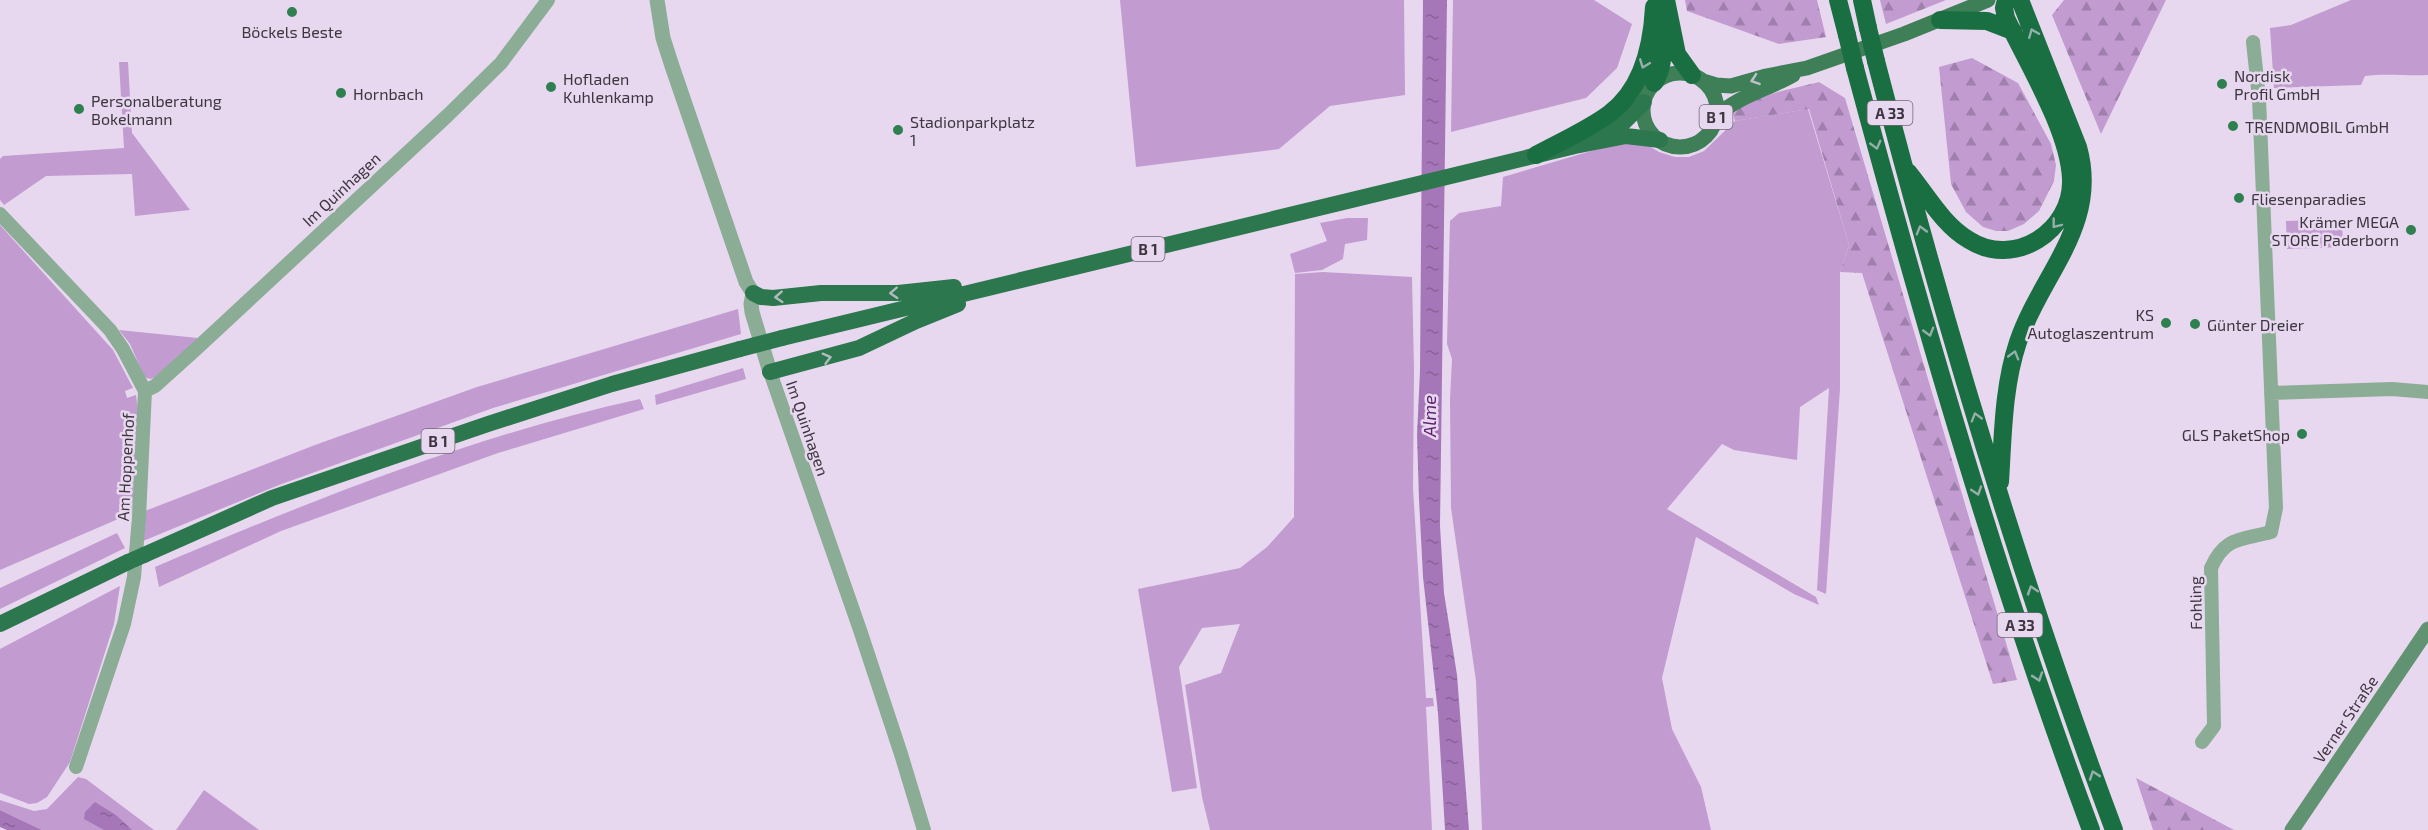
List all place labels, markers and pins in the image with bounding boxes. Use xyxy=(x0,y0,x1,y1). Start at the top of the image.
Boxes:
marker: Böckels Beste xyxy=(285,5,299,19)
place label: Böckels Beste xyxy=(241,22,343,41)
place label: Nordisk Profil GmbH xyxy=(2234,66,2320,103)
place label: Hofladen Kuhlenkamp xyxy=(563,69,654,106)
marker: Nordisk Profil GmbH xyxy=(2215,77,2229,91)
marker: Hofladen Kuhlenkamp xyxy=(544,80,558,94)
place label: Hornbach xyxy=(353,84,424,103)
marker: Hornbach xyxy=(334,86,348,100)
place label: Personalberatung Bokelmann xyxy=(91,91,222,128)
marker: Personalberatung Bokelmann xyxy=(72,102,86,116)
place label: Stadionparkplatz 1 xyxy=(910,112,1035,149)
place label: TRENDMOBIL GmbH xyxy=(2245,117,2389,136)
marker: TRENDMOBIL GmbH xyxy=(2226,119,2240,133)
marker: Stadionparkplatz 1 xyxy=(891,123,905,137)
place label: Fliesenparadies xyxy=(2251,189,2366,208)
marker: Fliesenparadies xyxy=(2232,191,2246,205)
place label: Krämer MEGA STORE Paderborn xyxy=(2272,212,2399,249)
marker: Krämer MEGA STORE Paderborn xyxy=(2404,223,2418,237)
place label: KS Autoglaszentrum xyxy=(2027,305,2154,342)
place label: Günter Dreier xyxy=(2207,315,2305,334)
marker: KS Autoglaszentrum xyxy=(2159,316,2173,330)
marker: Günter Dreier xyxy=(2188,317,2202,331)
place label: GLS PaketShop xyxy=(2182,425,2290,444)
marker: GLS PaketShop xyxy=(2295,427,2309,441)

